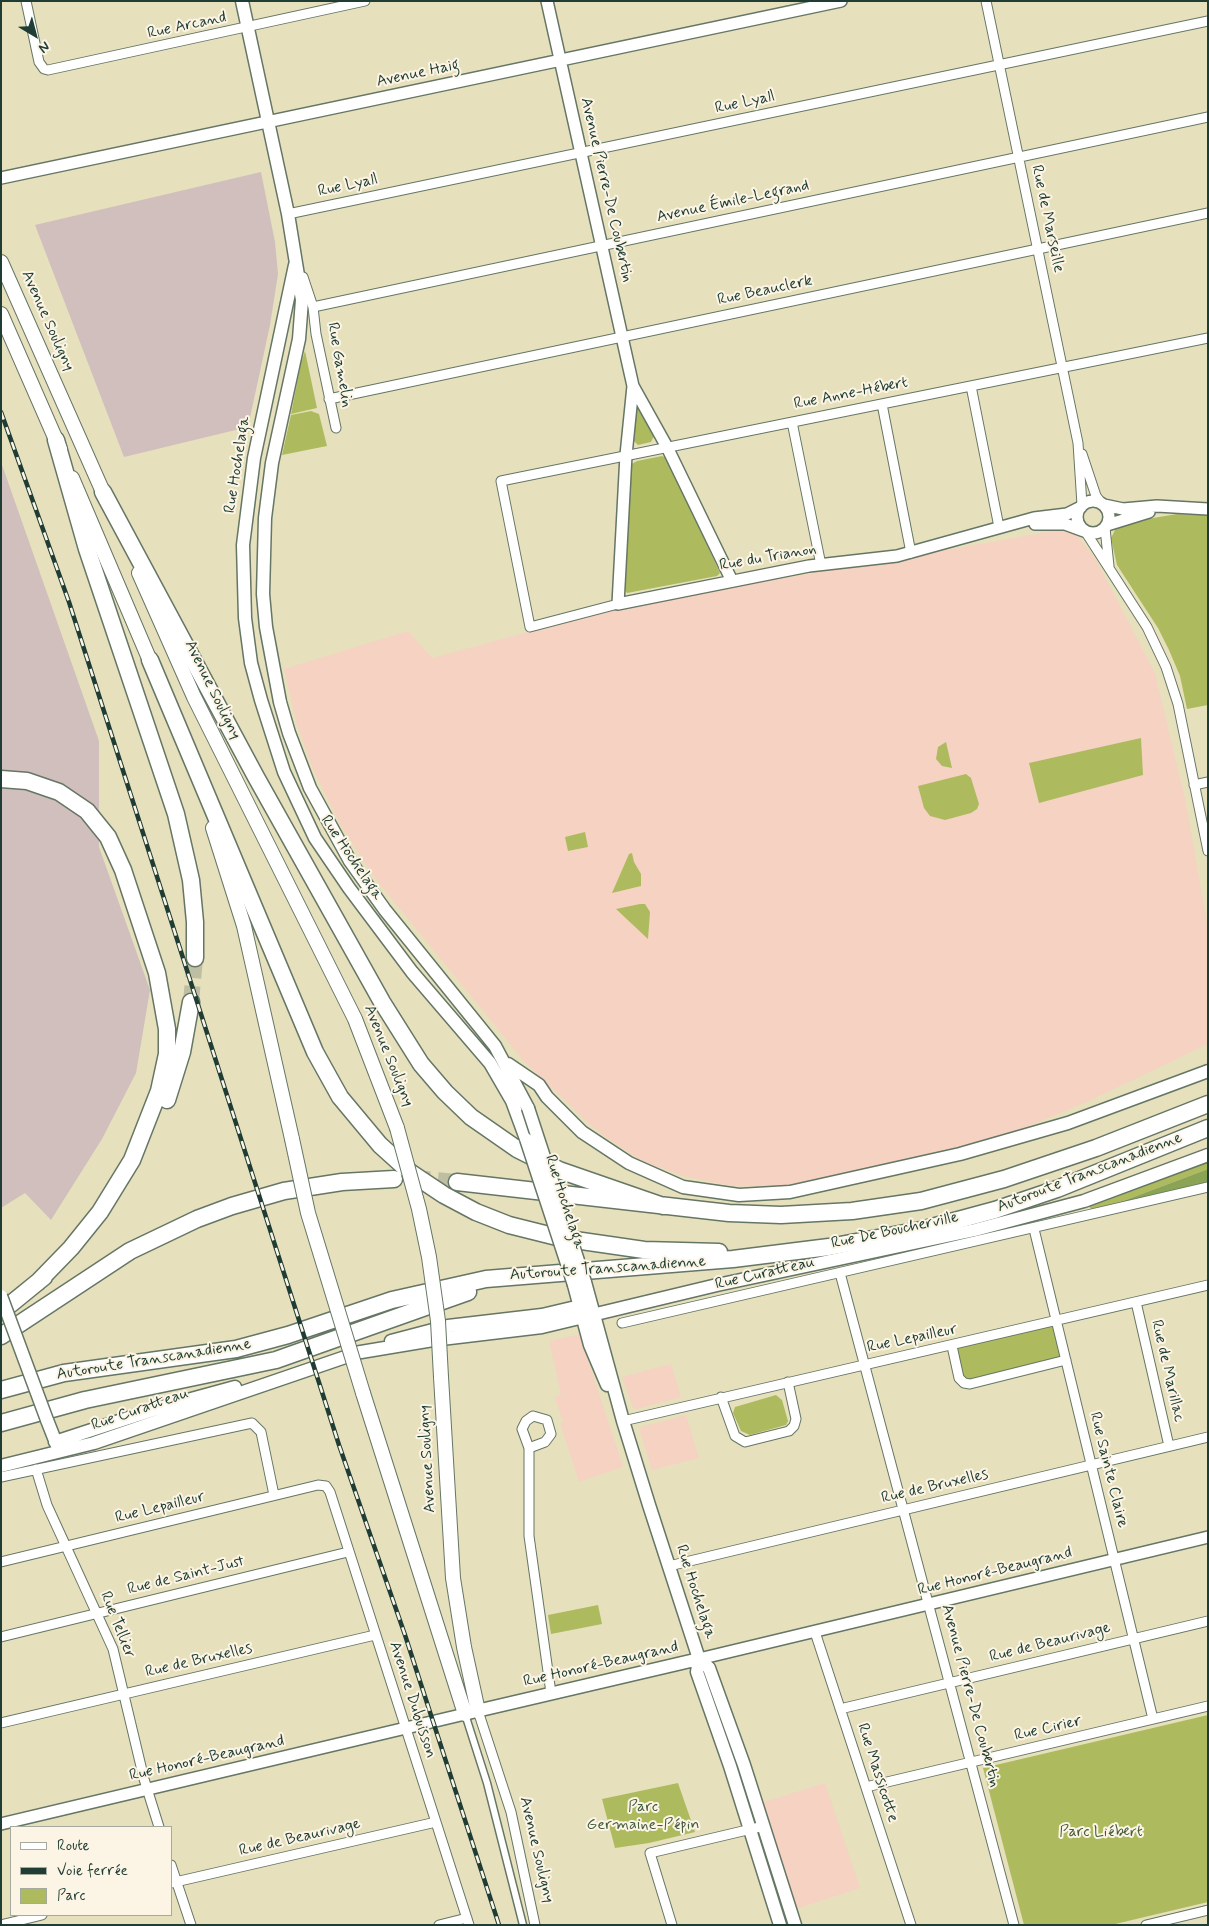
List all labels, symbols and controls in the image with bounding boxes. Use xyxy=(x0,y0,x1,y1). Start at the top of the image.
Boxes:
street label: Rue Arcand xyxy=(146,8,228,44)
north arrow xyxy=(10,10,60,60)
text: N xyxy=(35,37,53,57)
street label: Avenue Haig xyxy=(375,56,461,92)
street label: Rue Lyall xyxy=(713,87,777,119)
street label: Avenue Pierre-De Coubertin xyxy=(575,96,637,284)
street label: Rue de Marseille xyxy=(1026,163,1068,275)
street label: Rue Lyall xyxy=(316,170,380,202)
street label: Avenue Émile-Legrand xyxy=(655,176,811,228)
street label: Avenue Souligny xyxy=(16,268,78,374)
street label: Rue Beauclerk xyxy=(716,272,814,310)
street label: Rue Gamelin xyxy=(322,321,356,409)
street label: Rue Anne-Hébert xyxy=(792,374,910,414)
street label: Rue Hochelaga xyxy=(221,415,255,515)
street label: Rue du Trianon xyxy=(718,540,818,576)
street label: Avenue Souligny xyxy=(180,637,244,743)
street label: Rue Hochelaga xyxy=(316,812,386,904)
street label: Avenue Souligny xyxy=(359,1002,417,1110)
street label: Autoroute Transcanadienne xyxy=(995,1129,1185,1217)
street label: Rue Hochelaga xyxy=(540,1153,588,1251)
street label: Rue De Boucherville xyxy=(830,1208,960,1254)
street label: Autoroute Transcanadienne xyxy=(509,1253,707,1285)
street label: Rue Curatteau xyxy=(713,1253,817,1295)
street label: Rue de Marillac xyxy=(1146,1318,1188,1424)
street label: Rue Lepailleur xyxy=(865,1320,959,1358)
street label: Autoroute Transcanadienne xyxy=(55,1335,253,1385)
street label: Rue Curatteau xyxy=(89,1384,191,1436)
street label: Avenue Souligny xyxy=(416,1405,440,1513)
street label: Rue Sainte Claire xyxy=(1084,1410,1132,1530)
street label: Rue de Bruxelles xyxy=(880,1465,990,1509)
street label: Rue Lepailleur xyxy=(113,1488,207,1528)
street label: Rue Hochelaga xyxy=(671,1543,719,1641)
street label: Rue Honoré-Beaugrand xyxy=(916,1544,1074,1600)
street label: Rue de Saint-Just xyxy=(126,1552,246,1600)
street label: Rue Tellier xyxy=(95,1589,139,1661)
street label: Avenue Pierre-De Coubertin xyxy=(936,1602,1004,1790)
street label: Rue de Beaurivage xyxy=(988,1619,1112,1667)
street label: Rue Honoré-Beaugrand xyxy=(522,1638,680,1692)
street label: Rue de Bruxelles xyxy=(144,1639,254,1683)
street label: Avenue Dubuisson xyxy=(384,1639,440,1761)
street label: Rue Cirier xyxy=(1013,1712,1083,1746)
street label: Rue Massicotte xyxy=(852,1721,902,1825)
street label: Rue Honoré-Beaugrand xyxy=(128,1732,286,1786)
street label: Avenue Souligny xyxy=(514,1795,558,1905)
park label: Parc Germaine-Pépin xyxy=(587,1798,699,1836)
street label: Rue de Beaurivage xyxy=(237,1815,363,1861)
park label: Parc Liébert xyxy=(1059,1823,1143,1843)
legend xyxy=(10,1826,172,1916)
text: Route xyxy=(57,1836,90,1856)
text: Voie ferrée xyxy=(57,1861,128,1881)
text: Parc xyxy=(57,1886,85,1906)

